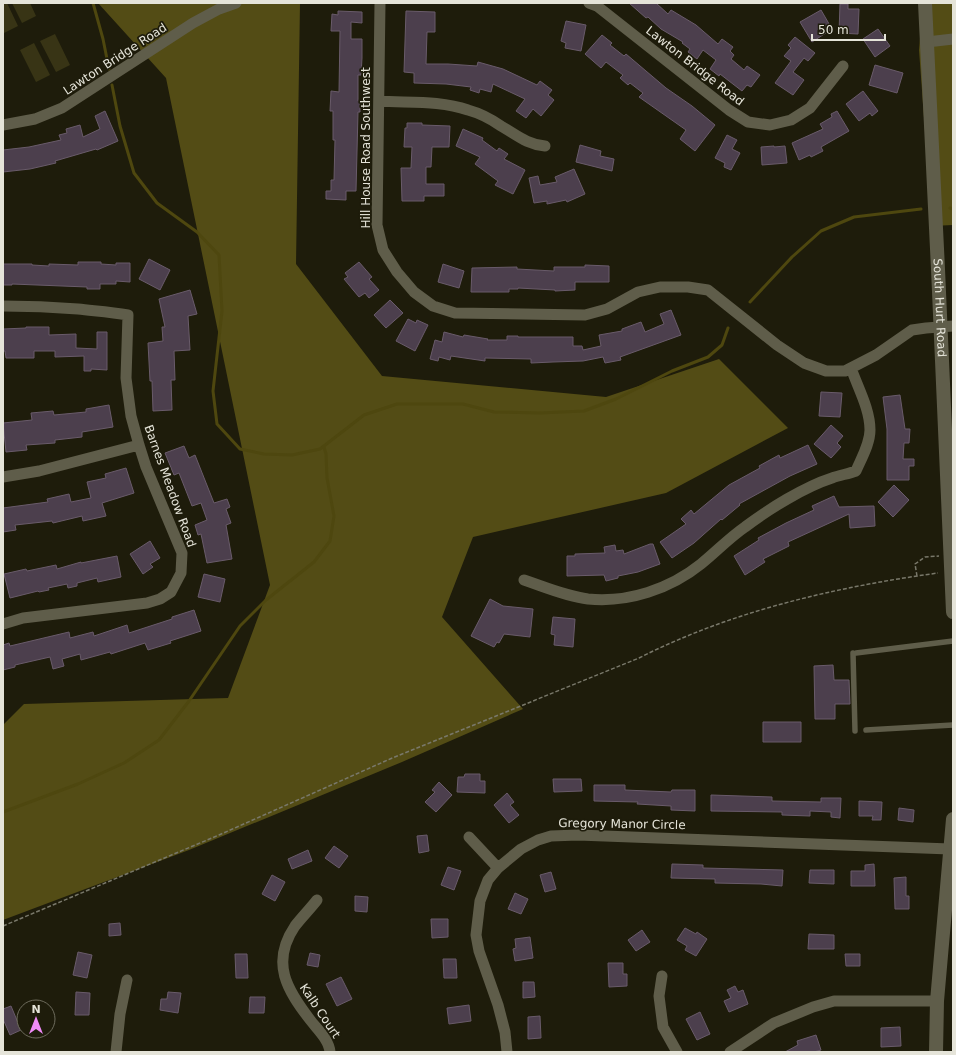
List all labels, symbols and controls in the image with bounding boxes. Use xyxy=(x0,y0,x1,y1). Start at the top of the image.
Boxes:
scale bar xyxy=(812,16,885,42)
street label: Lawton Bridge Road xyxy=(61,20,169,98)
street label: Lawton Bridge Road xyxy=(643,23,747,109)
text: 50 m xyxy=(818,23,849,37)
street label: Hill House Road Southwest xyxy=(359,67,373,229)
street label: South Hurt Road xyxy=(930,258,949,357)
street label: Barnes Meadow Road xyxy=(141,423,199,549)
street label: Gregory Manor Circle xyxy=(558,816,686,832)
street label: Kalb Court xyxy=(297,981,344,1041)
north arrow xyxy=(16,999,56,1039)
text: N xyxy=(31,1003,41,1016)

